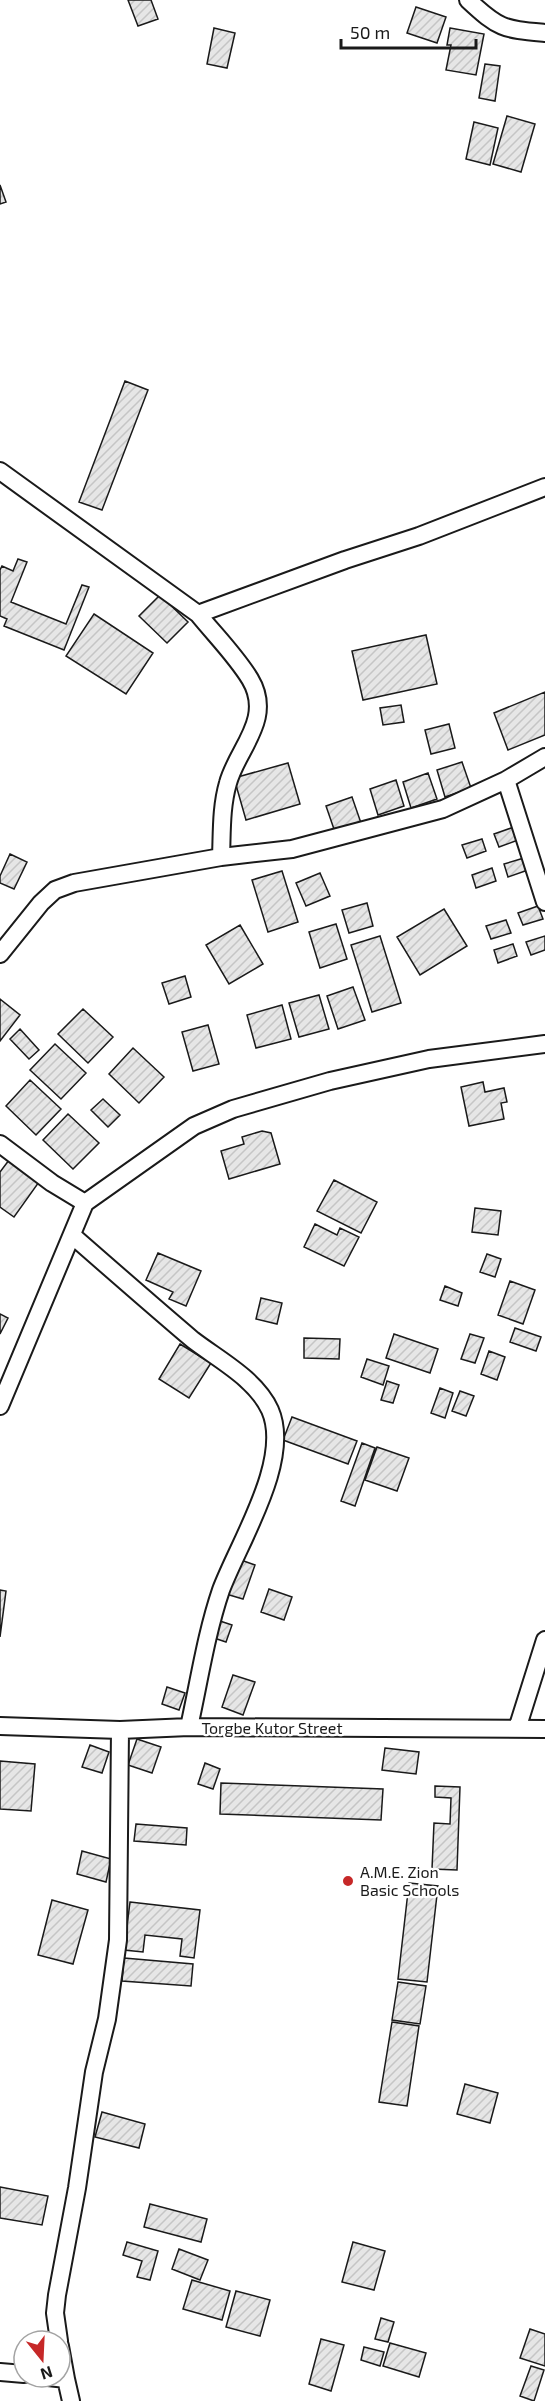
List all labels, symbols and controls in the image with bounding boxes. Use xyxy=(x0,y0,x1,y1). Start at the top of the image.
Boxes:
scale bar xyxy=(341,12,476,50)
text: 50 m xyxy=(350,21,390,43)
street label: Torgbe Kutor Street xyxy=(202,1718,342,1737)
place label: A.M.E. Zion Basic Schools xyxy=(360,1862,459,1899)
marker: A.M.E. Zion Basic Schools xyxy=(341,1874,355,1888)
north arrow xyxy=(12,2329,72,2389)
text: N xyxy=(38,2363,55,2385)

